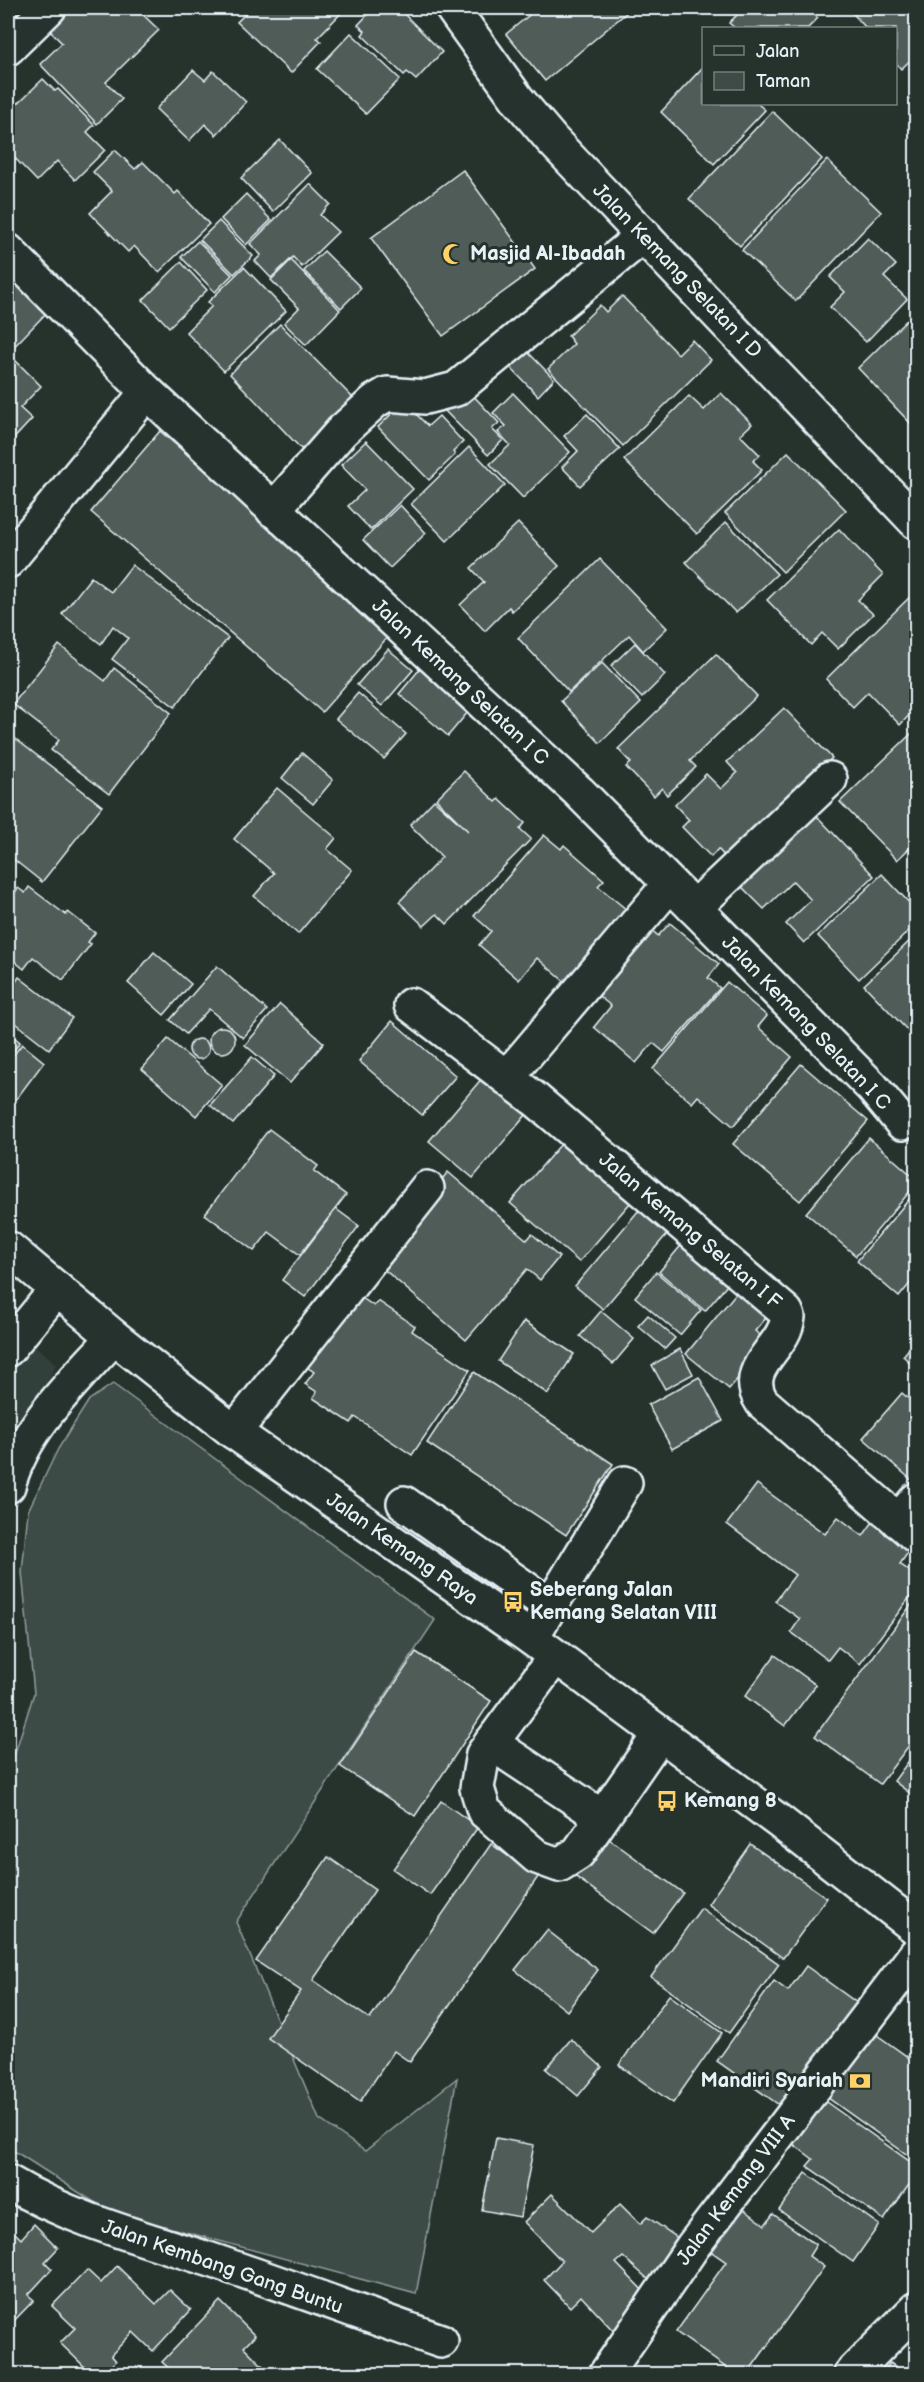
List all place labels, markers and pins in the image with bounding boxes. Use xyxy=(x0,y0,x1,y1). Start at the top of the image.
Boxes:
mosque icon: Masjid Al-Ibadah xyxy=(441,242,465,266)
place label: Masjid Al-Ibadah xyxy=(470,242,625,266)
place label: Seberang Jalan Kemang Selatan VIII xyxy=(530,1578,717,1625)
bus stop icon: Seberang Jalan Kemang Selatan VIII xyxy=(501,1590,525,1614)
bus stop icon: Kemang 8 xyxy=(655,1789,679,1813)
place label: Kemang 8 xyxy=(684,1789,777,1813)
place label: Mandiri Syariah xyxy=(700,2069,843,2093)
bank icon: Mandiri Syariah xyxy=(848,2069,872,2093)

